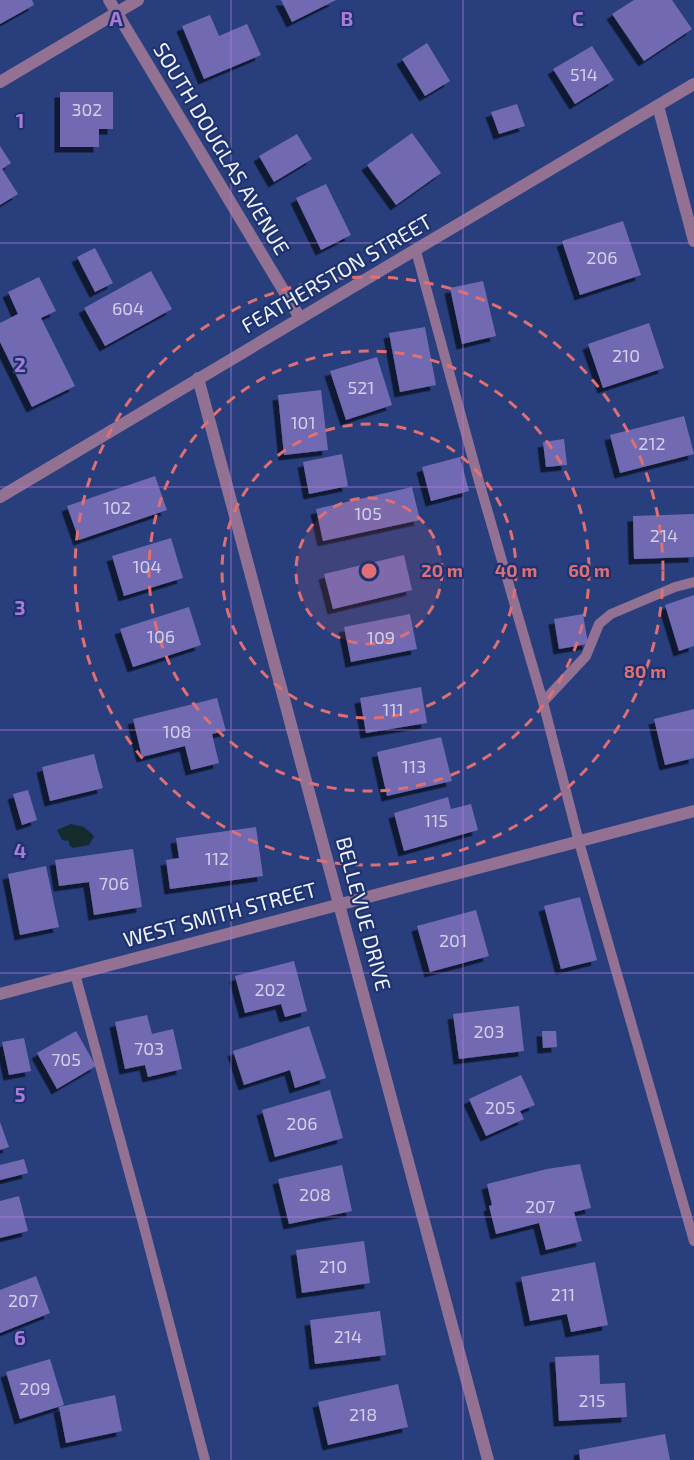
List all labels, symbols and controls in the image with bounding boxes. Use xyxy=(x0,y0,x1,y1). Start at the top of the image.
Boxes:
text: A xyxy=(109,6,123,30)
text: B xyxy=(341,6,353,30)
text: C xyxy=(572,6,584,30)
street label: SOUTH DOUGLAS AVENUE xyxy=(149,38,296,259)
house number: 514 xyxy=(570,63,598,85)
house number: 302 xyxy=(72,98,102,120)
text: 1 xyxy=(16,108,24,132)
street label: FEATHERSTON STREET xyxy=(237,208,436,337)
house number: 206 xyxy=(586,246,618,268)
house number: 604 xyxy=(112,297,144,319)
house number: 210 xyxy=(612,344,640,366)
text: 2 xyxy=(14,352,26,376)
house number: 521 xyxy=(348,376,374,398)
house number: 101 xyxy=(290,411,316,433)
house number: 212 xyxy=(638,432,666,454)
house number: 102 xyxy=(103,496,131,518)
house number: 105 xyxy=(354,502,382,524)
house number: 214 xyxy=(650,524,678,546)
house number: 104 xyxy=(132,555,162,577)
text: 20 m xyxy=(421,559,463,581)
text: 40 m xyxy=(495,559,537,581)
text: 60 m xyxy=(568,559,610,581)
centre of rings xyxy=(359,561,379,581)
text: 3 xyxy=(14,595,26,619)
house number: 106 xyxy=(147,625,175,647)
house number: 109 xyxy=(367,626,395,648)
text: 80 m xyxy=(624,660,666,682)
house number: 111 xyxy=(382,698,404,720)
house number: 108 xyxy=(163,720,191,742)
house number: 113 xyxy=(402,755,426,777)
house number: 115 xyxy=(424,809,448,831)
street label: BELLEVUE DRIVE xyxy=(332,834,397,993)
text: 4 xyxy=(14,838,27,862)
house number: 112 xyxy=(205,847,229,869)
house number: 706 xyxy=(99,872,129,894)
street label: WEST SMITH STREET xyxy=(120,876,319,951)
house number: 201 xyxy=(439,929,467,951)
house number: 202 xyxy=(254,978,286,1000)
house number: 203 xyxy=(474,1020,504,1042)
house number: 703 xyxy=(134,1037,164,1059)
house number: 705 xyxy=(51,1048,81,1070)
text: 5 xyxy=(14,1082,26,1106)
house number: 205 xyxy=(485,1096,515,1118)
house number: 206 xyxy=(286,1112,318,1134)
house number: 208 xyxy=(299,1183,331,1205)
house number: 207 xyxy=(525,1195,555,1217)
house number: 210 xyxy=(319,1255,347,1277)
house number: 211 xyxy=(551,1283,575,1305)
house number: 207 xyxy=(8,1289,38,1311)
text: 6 xyxy=(14,1325,26,1349)
house number: 214 xyxy=(334,1325,362,1347)
house number: 209 xyxy=(19,1377,51,1399)
house number: 215 xyxy=(579,1389,605,1411)
house number: 218 xyxy=(349,1403,377,1425)

